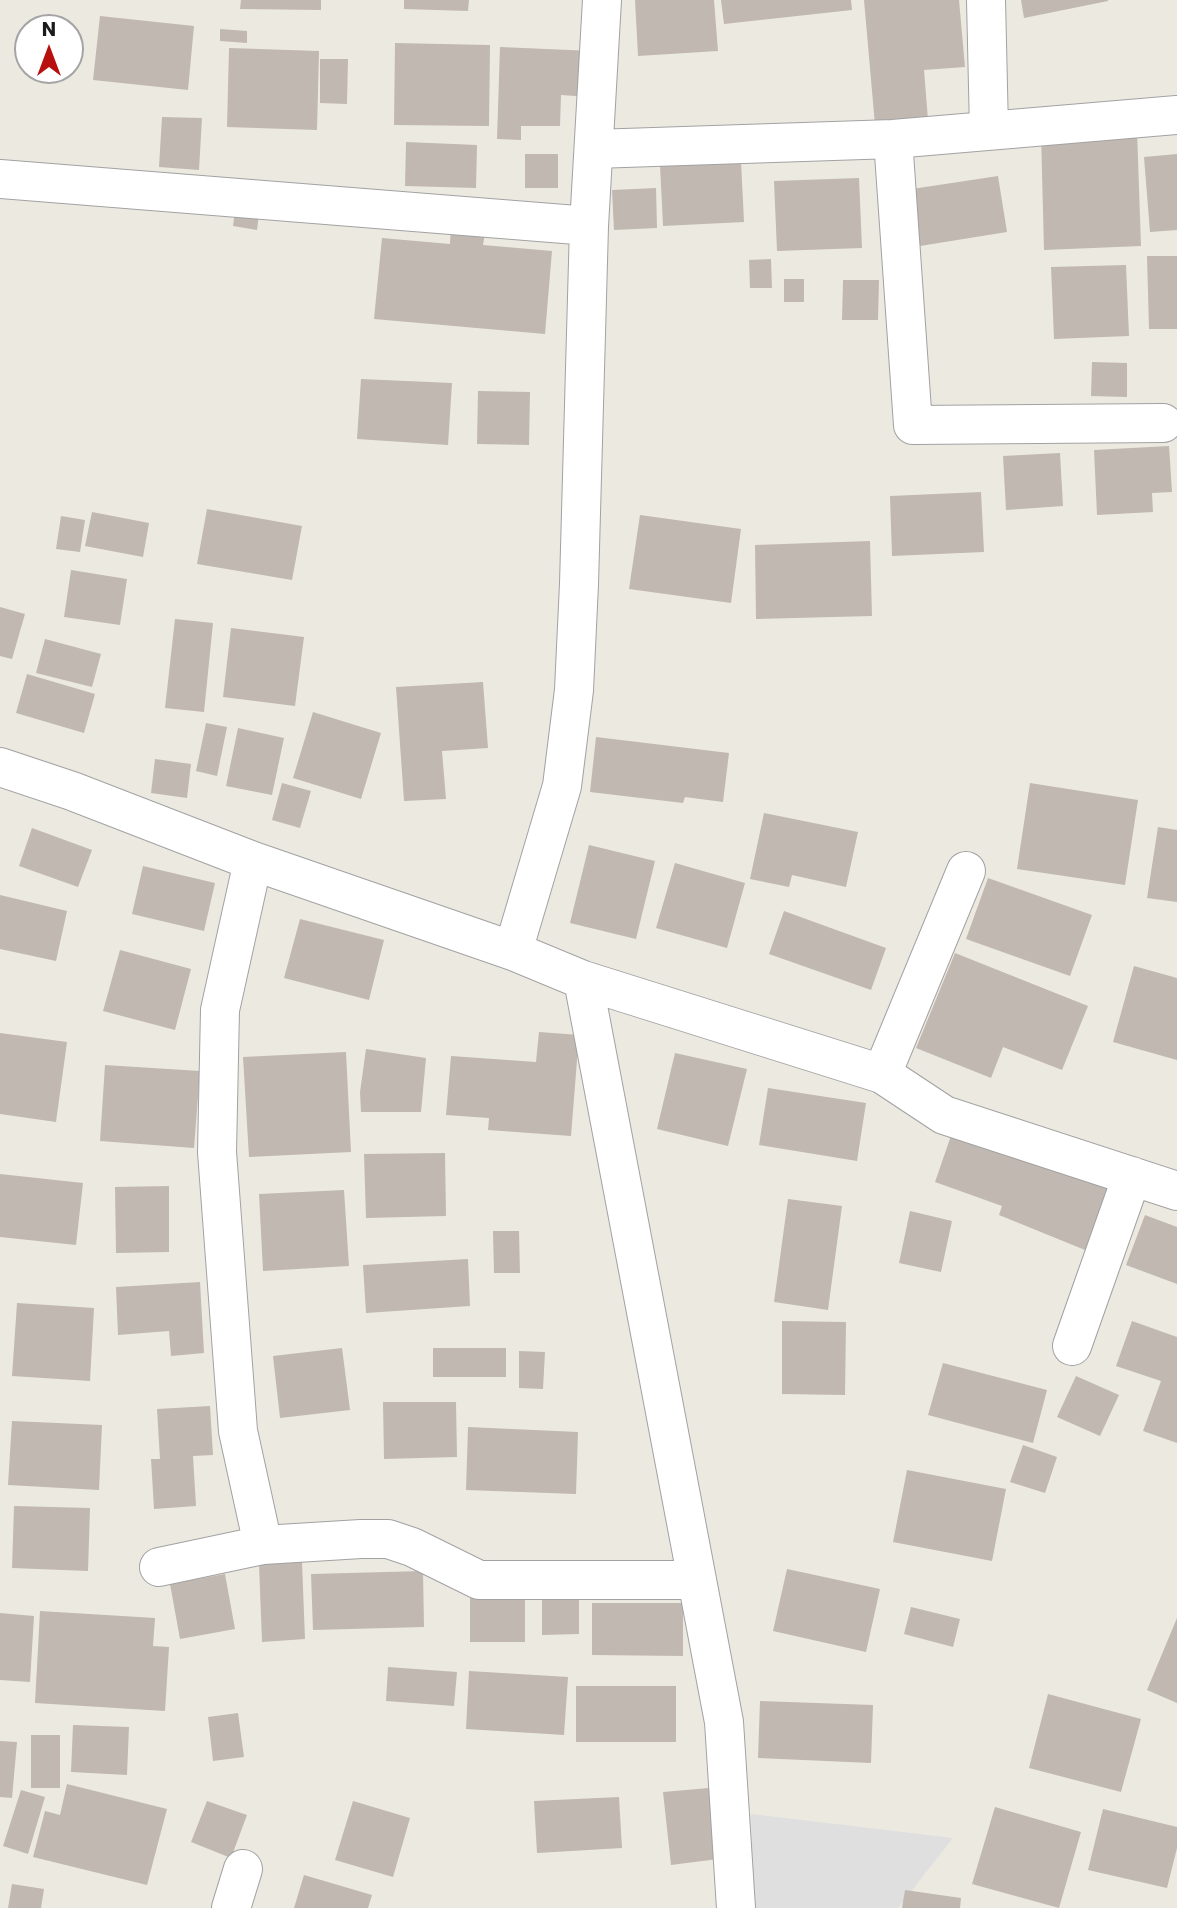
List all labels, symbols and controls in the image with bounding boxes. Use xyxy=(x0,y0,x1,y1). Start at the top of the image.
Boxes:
north arrow xyxy=(14,14,84,84)
text: N xyxy=(42,16,56,43)

